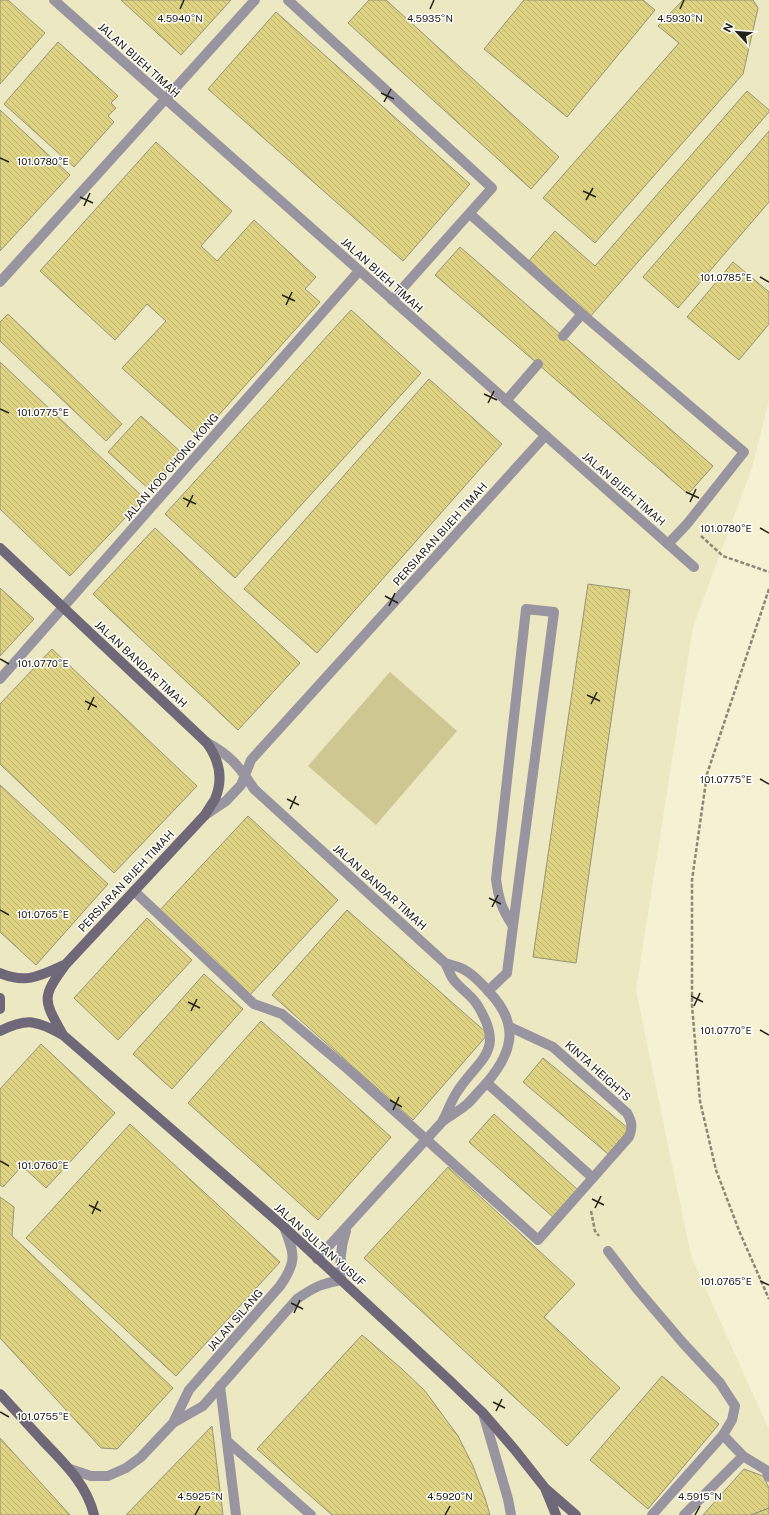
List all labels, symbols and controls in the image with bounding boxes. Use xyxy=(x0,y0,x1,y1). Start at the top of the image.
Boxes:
text: 4.5940°N xyxy=(157,12,203,24)
text: 4.5935°N xyxy=(407,12,453,24)
text: 4.5930°N xyxy=(657,12,703,24)
north arrow xyxy=(717,12,757,52)
street label: JALAN BIJEH TIMAH xyxy=(96,20,182,100)
text: N xyxy=(721,21,735,34)
text: 101.0780°E xyxy=(17,155,69,167)
street label: JALAN BIJEH TIMAH xyxy=(339,235,425,315)
text: 101.0785°E xyxy=(700,271,752,283)
text: 101.0775°E xyxy=(17,406,69,418)
street label: JALAN KOO CHONG KONG xyxy=(121,411,221,523)
street label: JALAN BIJEH TIMAH xyxy=(580,450,668,528)
street label: PERSIARAN BIJEH TIMAH xyxy=(391,480,489,588)
text: 101.0780°E xyxy=(700,522,752,534)
street label: JALAN BANDAR TIMAH xyxy=(93,618,189,710)
text: 101.0770°E xyxy=(17,657,69,669)
text: 101.0775°E xyxy=(700,773,752,785)
street label: PERSIARAN BIJEH TIMAH xyxy=(76,828,176,934)
street label: JALAN BANDAR TIMAH xyxy=(331,842,429,932)
text: 101.0765°E xyxy=(17,908,69,920)
text: 101.0770°E xyxy=(700,1024,752,1036)
street label: KINTA HEIGHTS xyxy=(563,1039,633,1103)
text: 101.0760°E xyxy=(17,1159,69,1171)
street label: JALAN SULTAN YUSUF xyxy=(272,1201,368,1289)
text: 101.0765°E xyxy=(700,1275,752,1287)
street label: JALAN SILANG xyxy=(205,1287,265,1353)
text: 101.0755°E xyxy=(17,1410,69,1422)
text: 4.5925°N xyxy=(177,1490,223,1502)
text: 4.5920°N xyxy=(427,1490,473,1502)
text: 4.5915°N xyxy=(678,1490,722,1502)

